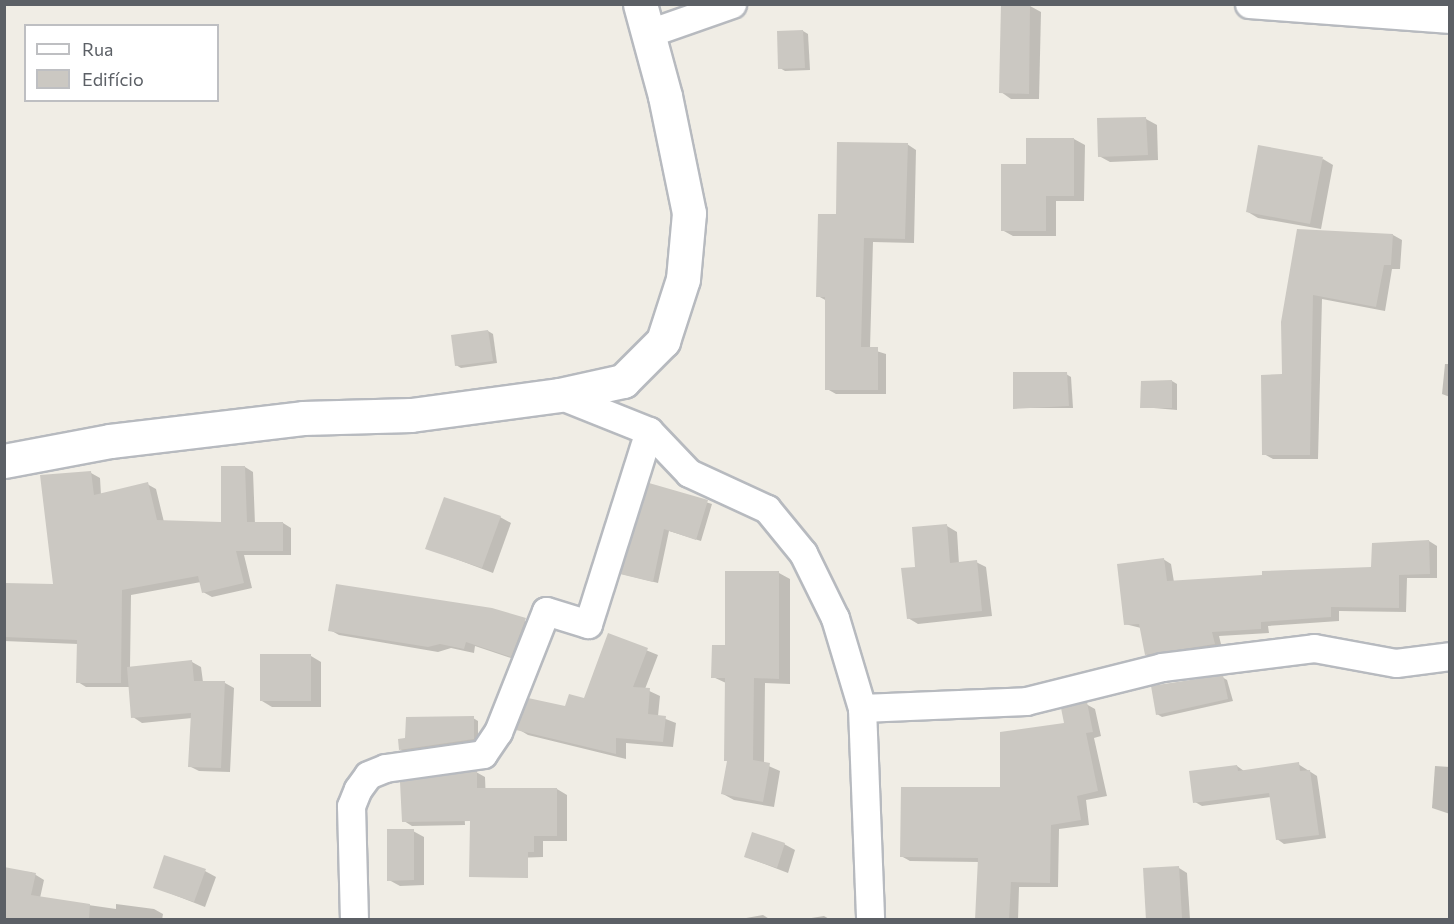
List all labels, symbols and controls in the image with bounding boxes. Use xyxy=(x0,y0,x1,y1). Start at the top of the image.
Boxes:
legend xyxy=(24,24,219,102)
text: Rua xyxy=(82,38,113,60)
text: Edifício xyxy=(82,68,144,90)

